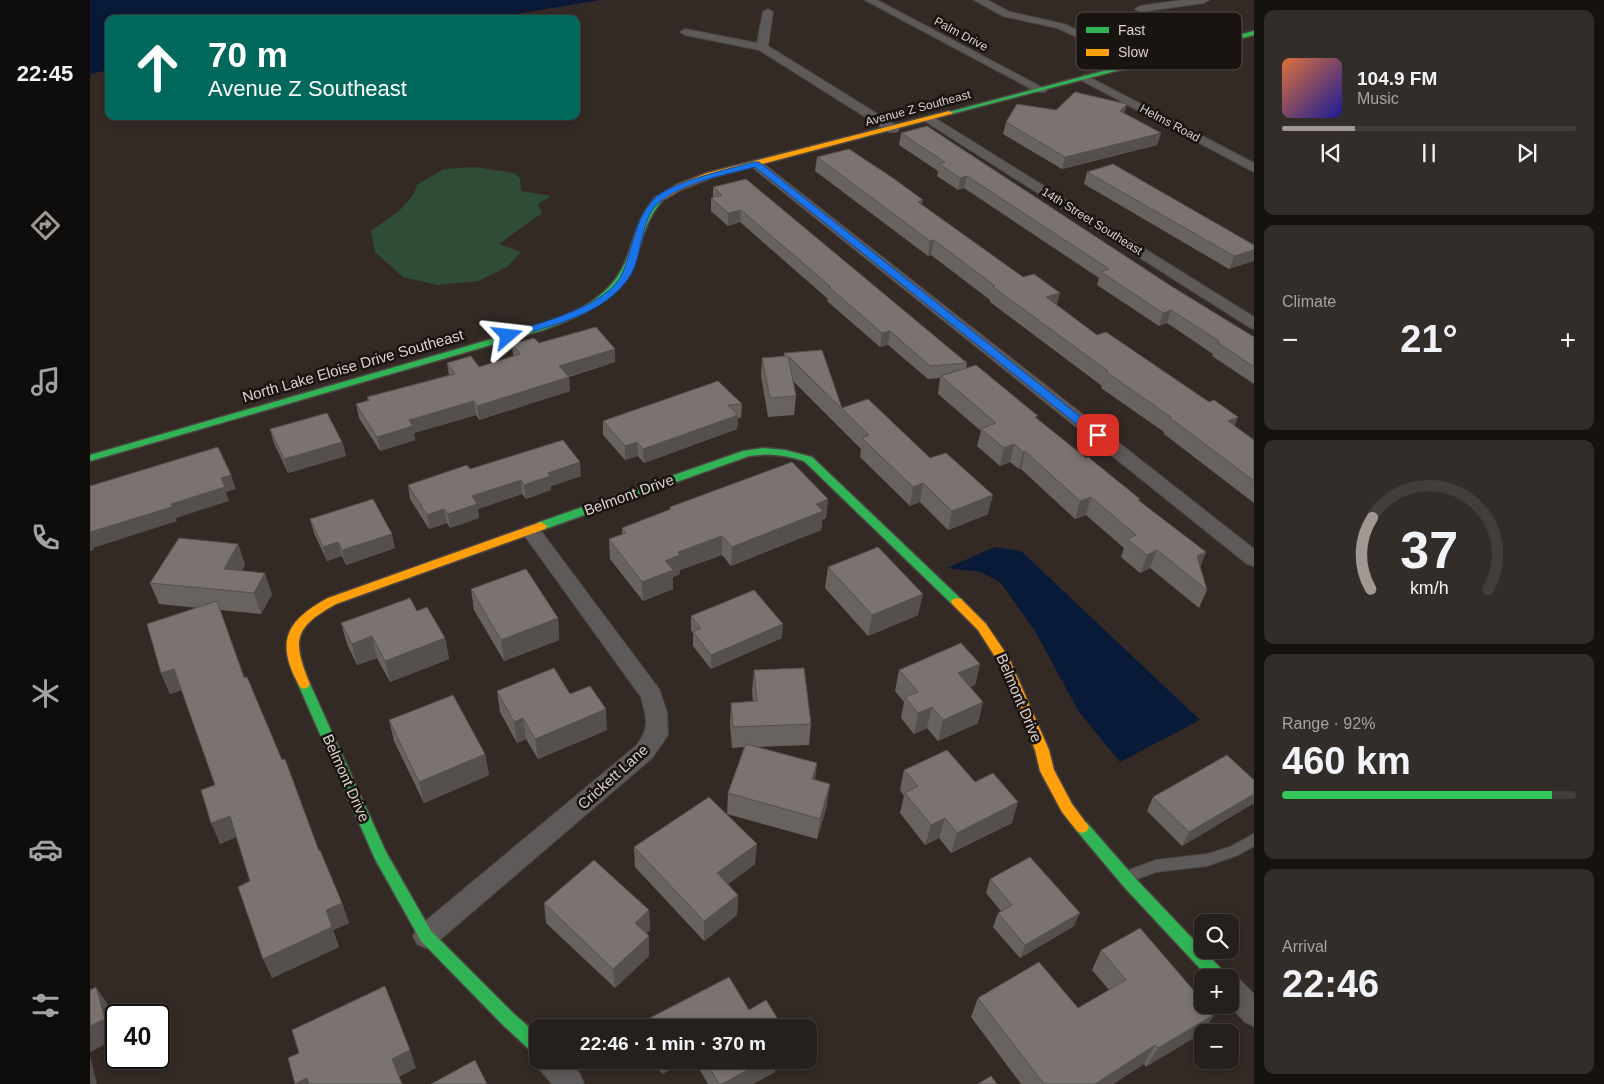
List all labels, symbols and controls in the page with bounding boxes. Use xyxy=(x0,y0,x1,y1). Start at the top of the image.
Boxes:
legend xyxy=(1076,12,1242,70)
street label: Palm Drive xyxy=(932,14,990,54)
text: Fast xyxy=(1118,22,1145,38)
icon: ahead xyxy=(125,35,190,100)
text: 70 m xyxy=(208,35,288,74)
text: Slow xyxy=(1118,44,1149,60)
text: 22:45 xyxy=(17,61,73,86)
text: 104.9 FM xyxy=(1357,68,1437,89)
text: Avenue Z Southeast xyxy=(208,76,407,101)
street label: Avenue Z Southeast xyxy=(864,87,973,129)
text: Music xyxy=(1357,90,1399,107)
street label: Helms Road xyxy=(1138,101,1202,145)
icon: previous xyxy=(1317,139,1345,167)
icon: pause xyxy=(1415,139,1443,167)
icon: next xyxy=(1513,139,1541,167)
street label: 14th Street Southeast xyxy=(1039,184,1145,258)
icon: directions xyxy=(28,208,63,243)
text: Climate xyxy=(1282,293,1336,310)
position arrow xyxy=(481,309,533,361)
text: 21° xyxy=(1400,318,1458,360)
text: − xyxy=(1282,324,1298,355)
text: + xyxy=(1560,324,1576,355)
street label: North Lake Eloise Drive Southeast xyxy=(240,326,466,405)
icon: music xyxy=(28,364,63,399)
pin xyxy=(1077,414,1119,456)
icon: arrive xyxy=(1084,421,1112,449)
street label: Belmont Drive xyxy=(582,470,676,519)
icon: phone xyxy=(28,520,63,555)
text: 37 xyxy=(1400,521,1458,579)
text: km/h xyxy=(1410,578,1448,598)
street label: Belmont Drive xyxy=(993,651,1046,744)
icon: climate xyxy=(28,676,63,711)
text: Range · 92% xyxy=(1282,715,1375,732)
street label: Belmont Drive xyxy=(320,731,373,824)
text: 460 km xyxy=(1282,740,1411,782)
street label: Crickett Lane xyxy=(574,741,651,813)
icon: car xyxy=(28,832,63,867)
map controls xyxy=(1194,914,1239,1069)
button: search xyxy=(1194,914,1239,959)
text: Arrival xyxy=(1282,938,1327,955)
text: 22:46 xyxy=(1282,963,1379,1005)
button: + xyxy=(1194,969,1239,1014)
icon: filters xyxy=(28,988,63,1023)
speed limit sign: 40 xyxy=(105,1004,170,1069)
button: − xyxy=(1194,1024,1239,1069)
text: 22:46 · 1 min · 370 m xyxy=(580,1033,766,1054)

